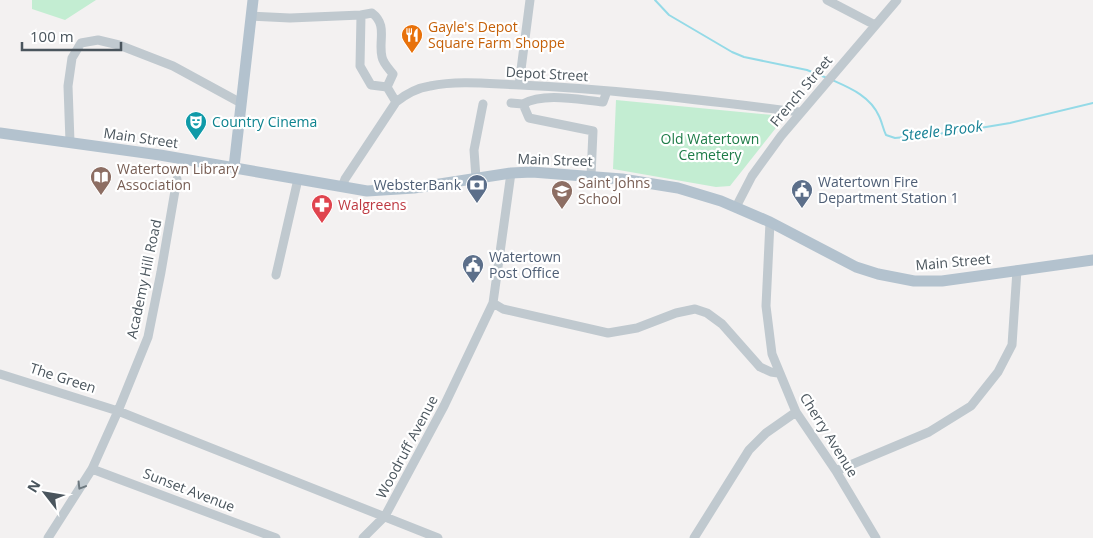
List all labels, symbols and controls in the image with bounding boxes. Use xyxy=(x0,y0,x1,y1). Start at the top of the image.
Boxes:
place label: Gayle's Depot Square Farm Shoppe xyxy=(428,17,565,52)
scale bar xyxy=(22,20,121,52)
restaurant icon: Gayle's Depot Square Farm Shoppe xyxy=(400,23,424,54)
text: 100 m xyxy=(30,26,74,46)
street label: French Street xyxy=(765,51,836,130)
street label: Depot Street xyxy=(505,62,589,85)
theatre icon: Country Cinema xyxy=(184,110,208,141)
place label: Country Cinema xyxy=(212,112,317,131)
water label: Steele Brook xyxy=(900,115,984,145)
street label: Main Street xyxy=(102,123,180,152)
park label: Old Watertown Cemetery xyxy=(661,129,759,164)
street label: Main Street xyxy=(517,149,593,170)
place label: Watertown Library Association xyxy=(117,159,239,194)
library icon: Watertown Library Association xyxy=(89,165,113,196)
place label: Watertown Fire Department Station 1 xyxy=(818,172,959,207)
bank icon: WebsterBank xyxy=(465,173,489,204)
place label: Saint Johns School xyxy=(578,173,651,208)
place label: WebsterBank xyxy=(374,175,462,194)
public building icon: Watertown Fire Department Station 1 xyxy=(790,178,814,209)
school or university icon: Saint Johns School xyxy=(550,179,574,210)
pharmacy icon: Walgreens xyxy=(310,193,334,224)
place label: Walgreens xyxy=(338,195,407,214)
street label: Academy Hill Road xyxy=(122,218,165,340)
place label: Watertown Post Office xyxy=(489,247,561,282)
street label: Main Street xyxy=(915,249,991,274)
public building icon: Watertown Post Office xyxy=(461,253,485,284)
street label: The Green xyxy=(28,358,98,397)
street label: Cherry Avenue xyxy=(796,389,863,481)
street label: Woodruff Avenue xyxy=(371,392,442,502)
street label: Sunset Avenue xyxy=(141,463,238,516)
north arrow xyxy=(20,468,70,518)
text: N xyxy=(22,476,45,496)
one-way arrow xyxy=(78,480,88,489)

